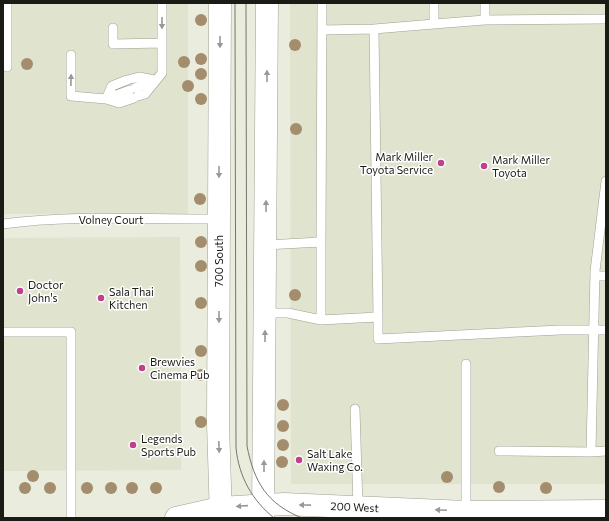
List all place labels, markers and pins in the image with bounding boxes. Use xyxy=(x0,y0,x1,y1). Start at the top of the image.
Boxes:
place label: Mark Miller Toyota Service xyxy=(360,150,434,176)
place label: Mark Miller Toyota xyxy=(492,153,550,179)
marker: Mark Miller Toyota Service xyxy=(436,158,446,168)
marker: Mark Miller Toyota xyxy=(479,161,489,171)
place label: Doctor John's xyxy=(28,278,64,305)
place label: Sala Thai Kitchen xyxy=(109,285,154,311)
marker: Doctor John's xyxy=(15,286,25,296)
marker: Sala Thai Kitchen xyxy=(96,293,106,303)
place label: Brewvies Cinema Pub xyxy=(150,355,209,381)
marker: Brewvies Cinema Pub xyxy=(137,363,147,373)
place label: Legends Sports Pub xyxy=(141,432,196,458)
marker: Legends Sports Pub xyxy=(128,440,138,450)
place label: Salt Lake Waxing Co. xyxy=(307,447,363,473)
marker: Salt Lake Waxing Co. xyxy=(294,455,304,465)

